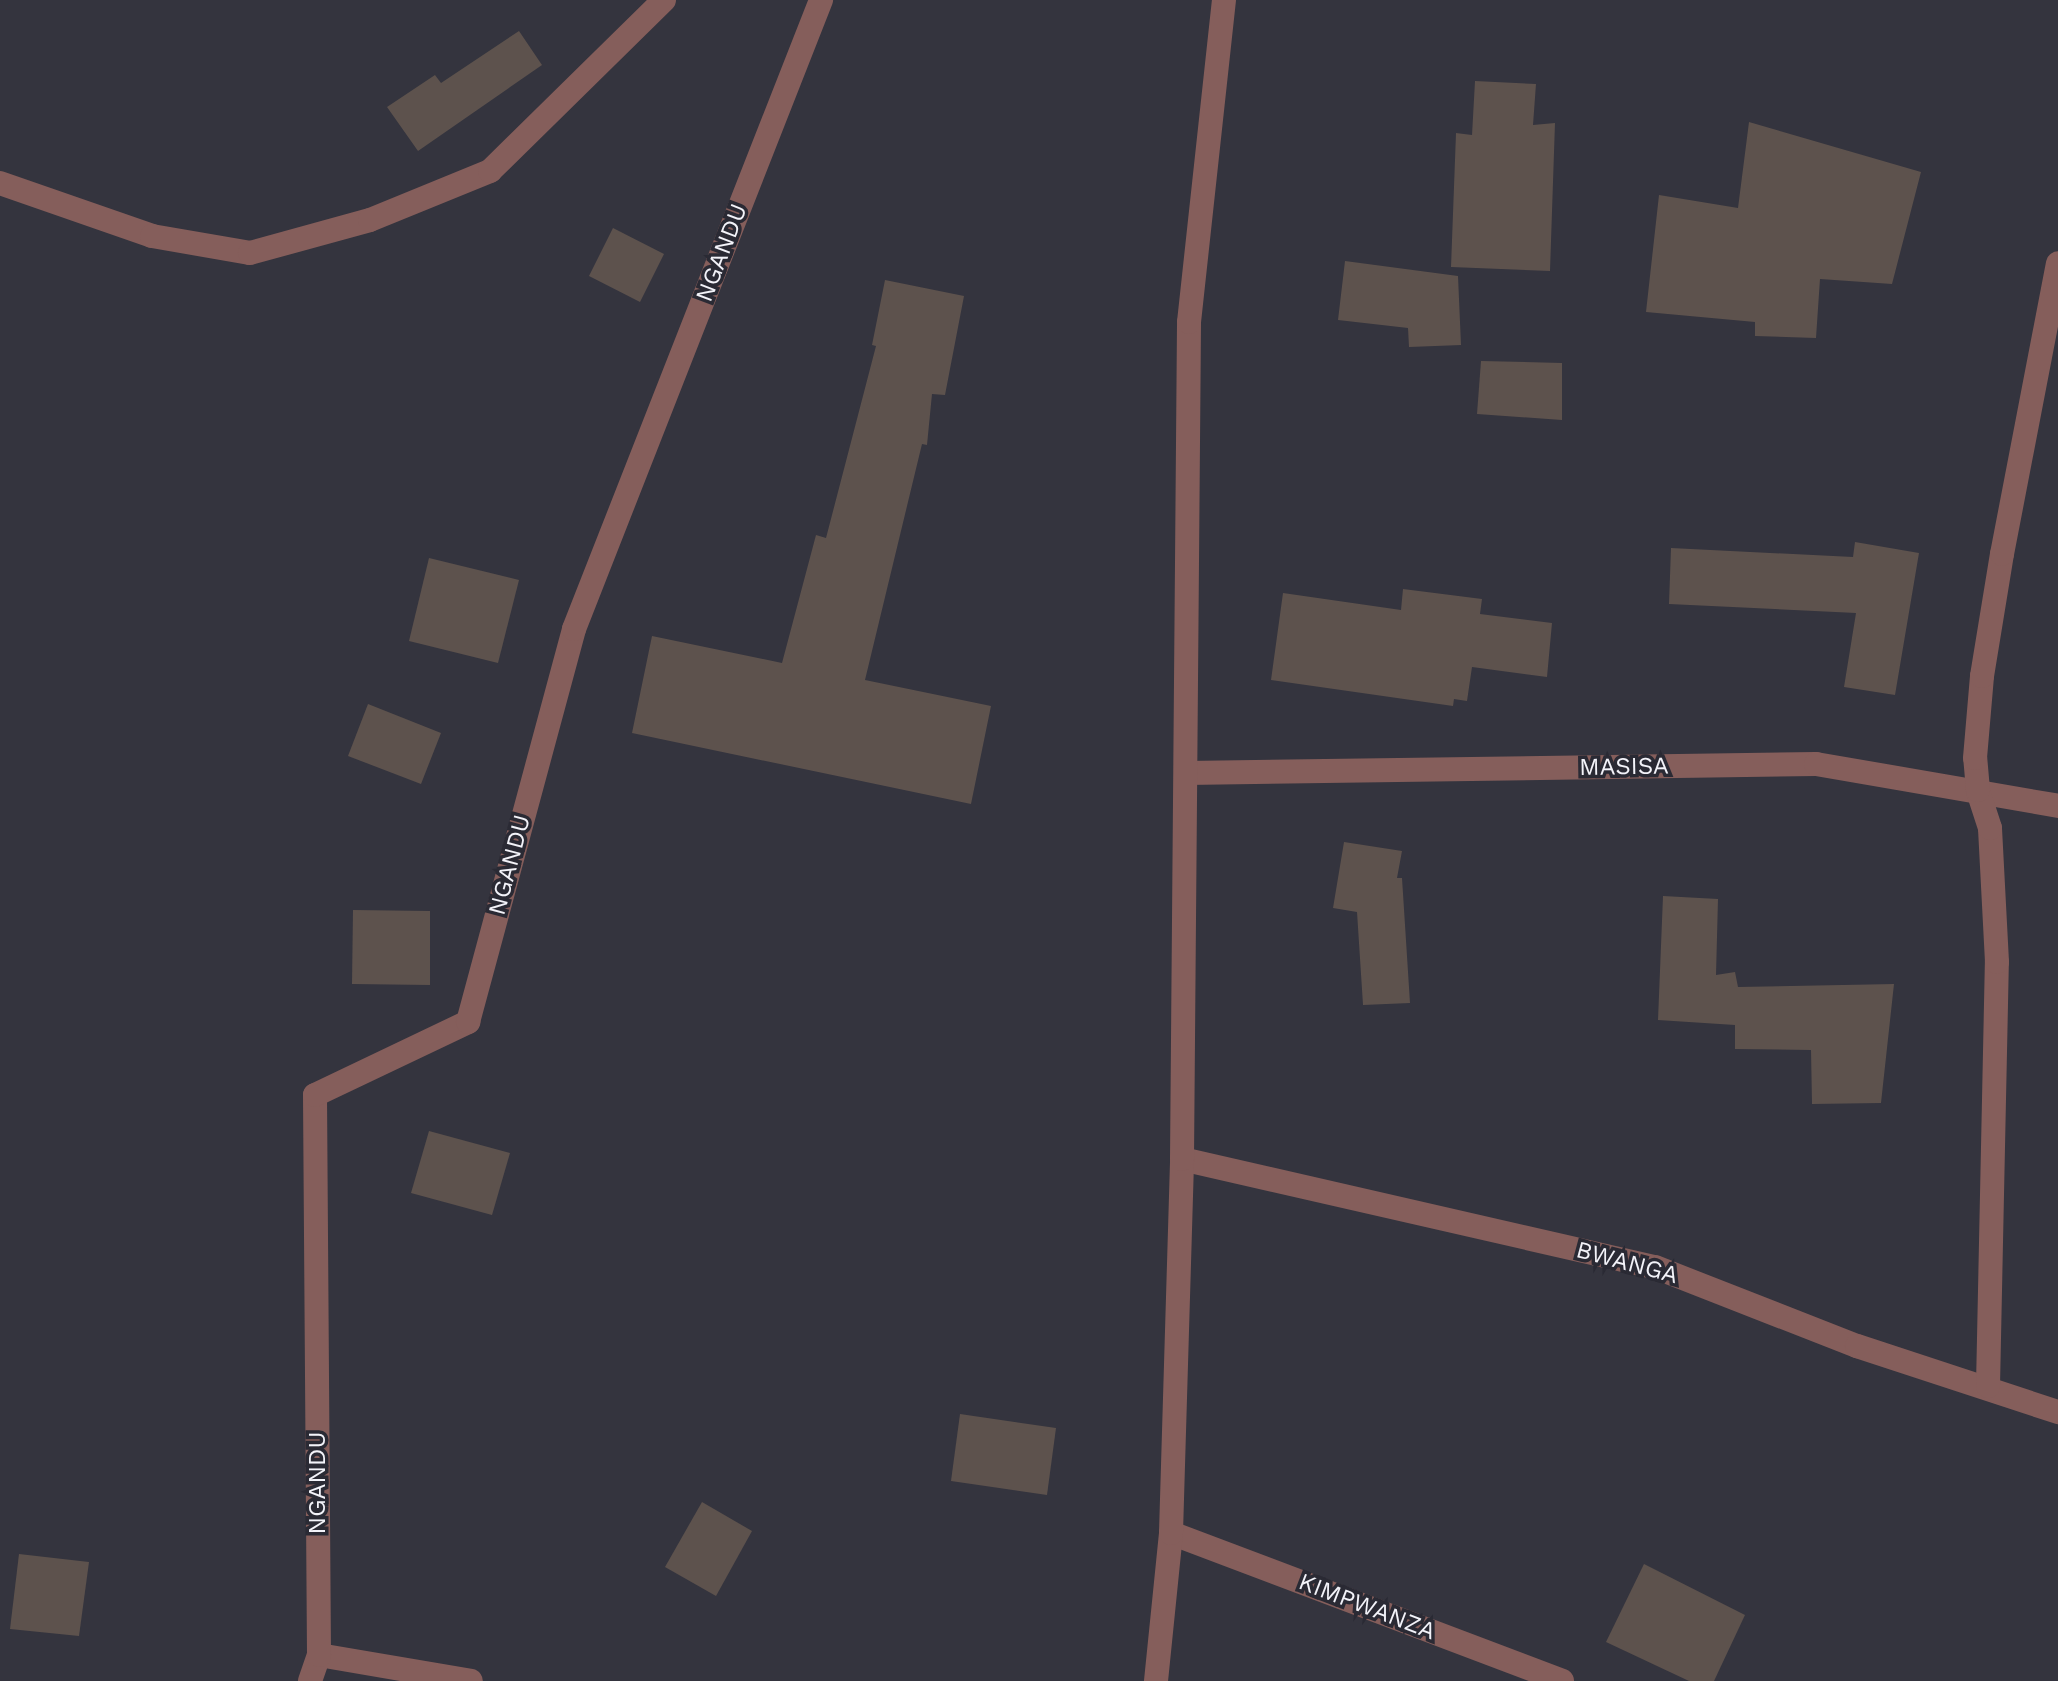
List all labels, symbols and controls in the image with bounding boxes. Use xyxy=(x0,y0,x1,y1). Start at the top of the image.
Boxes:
street label: NGANDU xyxy=(690,200,754,306)
street label: MASISA xyxy=(1579,752,1669,782)
street label: NGANDU xyxy=(483,812,537,918)
street label: BWANGA xyxy=(1573,1236,1681,1290)
street label: NGANDU xyxy=(304,1432,332,1534)
street label: KIMPWANZA xyxy=(1294,1568,1440,1646)

